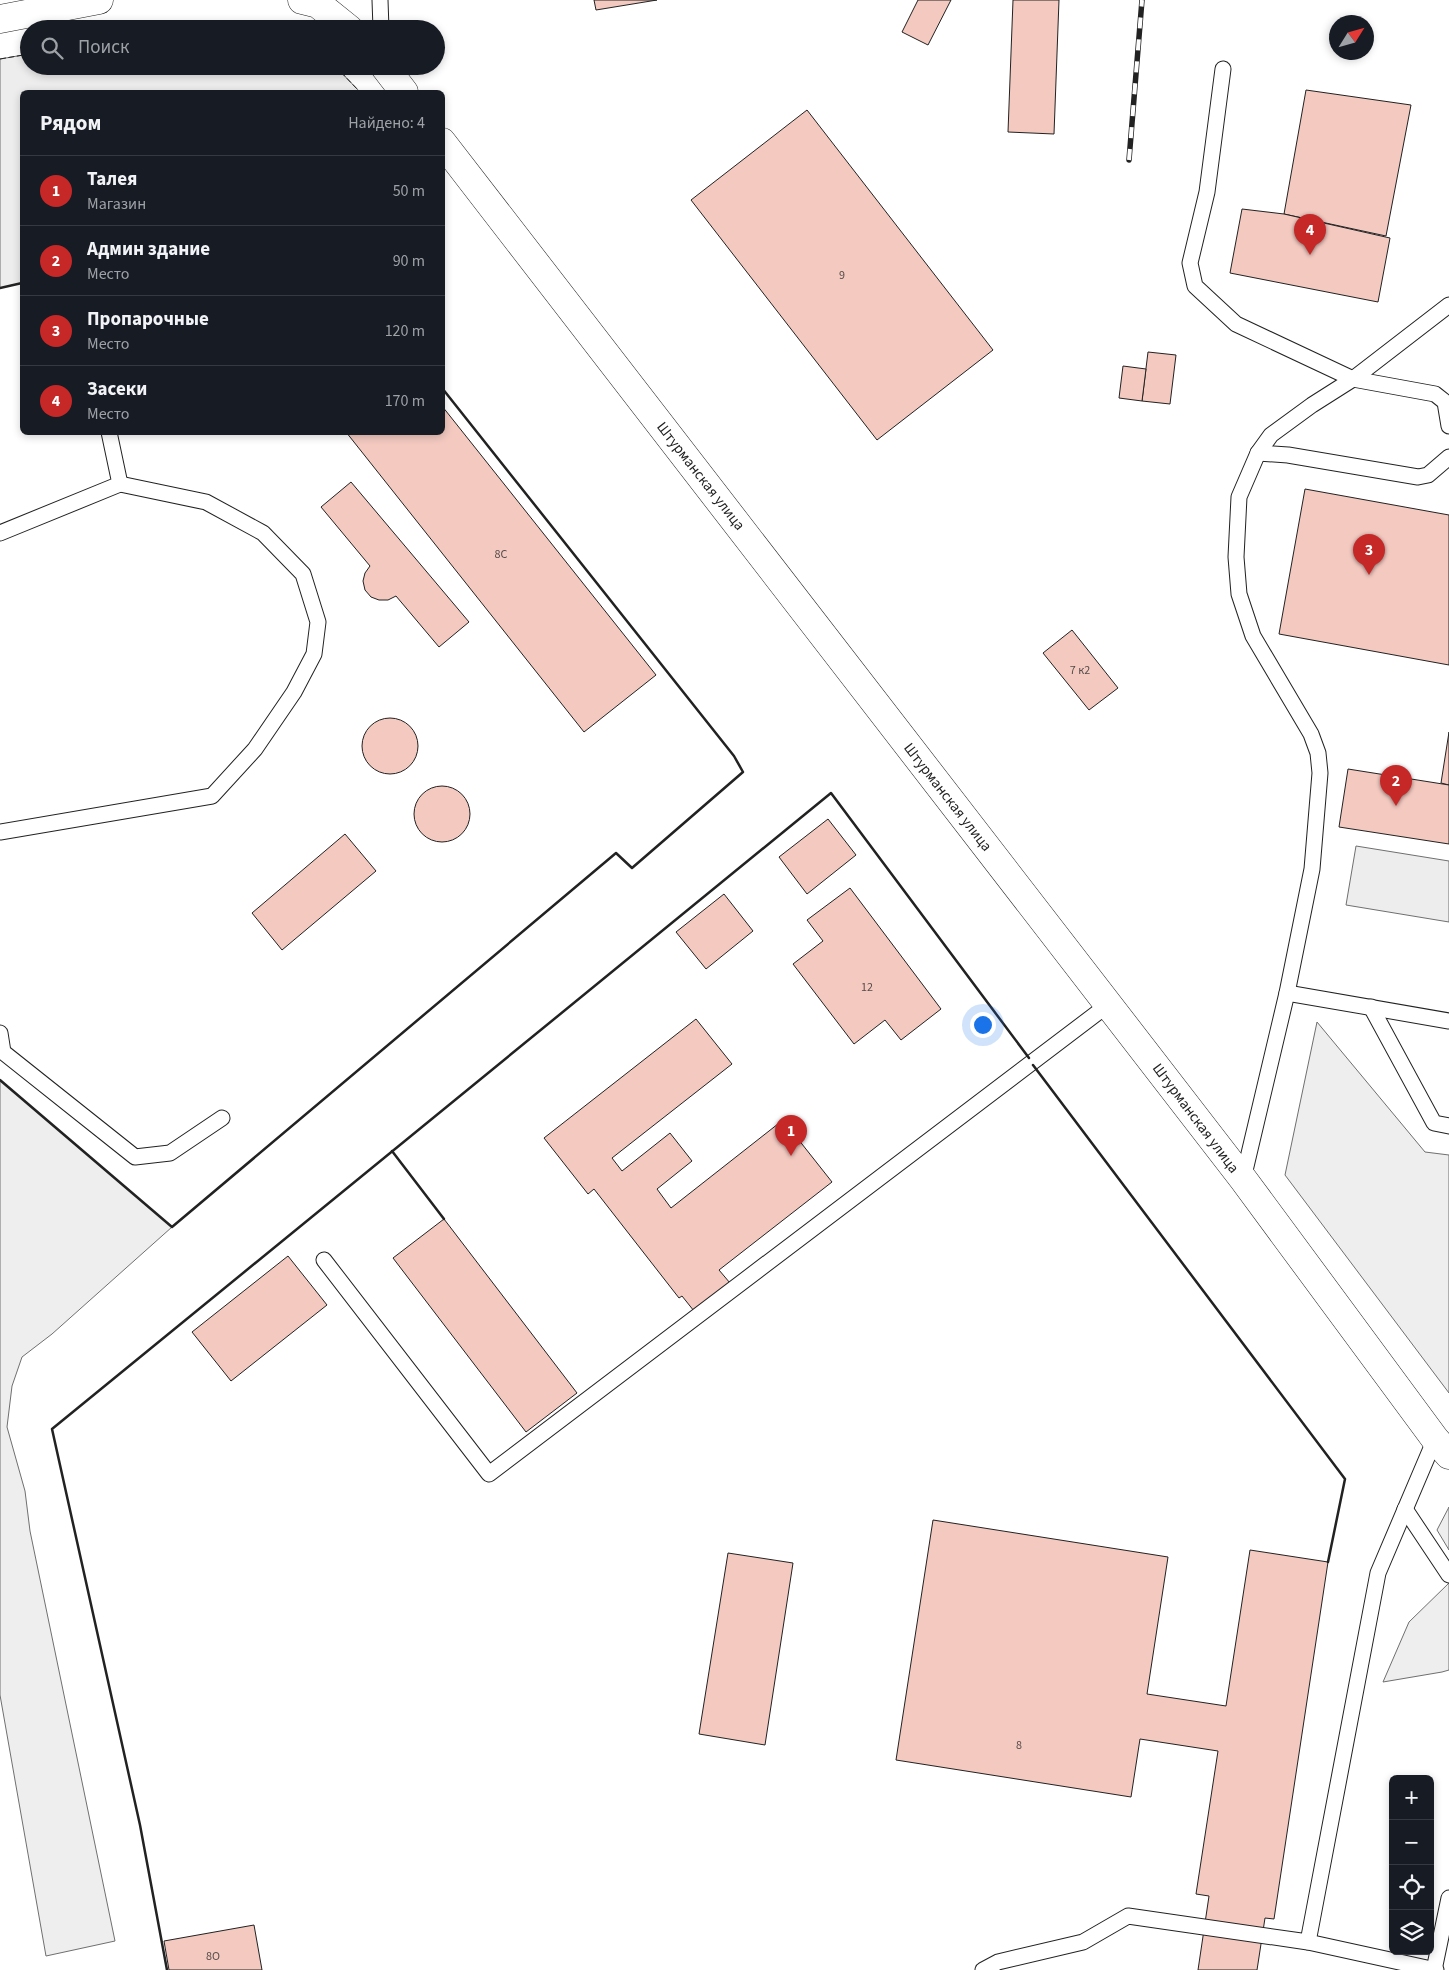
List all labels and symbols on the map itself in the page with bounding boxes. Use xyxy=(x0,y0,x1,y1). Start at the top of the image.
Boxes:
north arrow xyxy=(1329,15,1374,60)
pin: 4 xyxy=(1294,214,1326,255)
house number: 9 xyxy=(839,267,845,284)
street label: Штурманская улица xyxy=(652,418,750,535)
pin: 3 xyxy=(1353,534,1385,575)
house number: 8С xyxy=(495,546,508,563)
house number: 7 к2 xyxy=(1070,662,1090,679)
street label: Штурманская улица xyxy=(899,739,997,856)
pin: 2 xyxy=(1380,765,1412,806)
house number: 12 xyxy=(861,979,873,996)
your location xyxy=(970,1012,996,1038)
street label: Штурманская улица xyxy=(1147,1059,1244,1178)
pin: 1 xyxy=(775,1115,807,1156)
house number: 8 xyxy=(1016,1737,1022,1754)
house number: 8О xyxy=(206,1948,220,1965)

